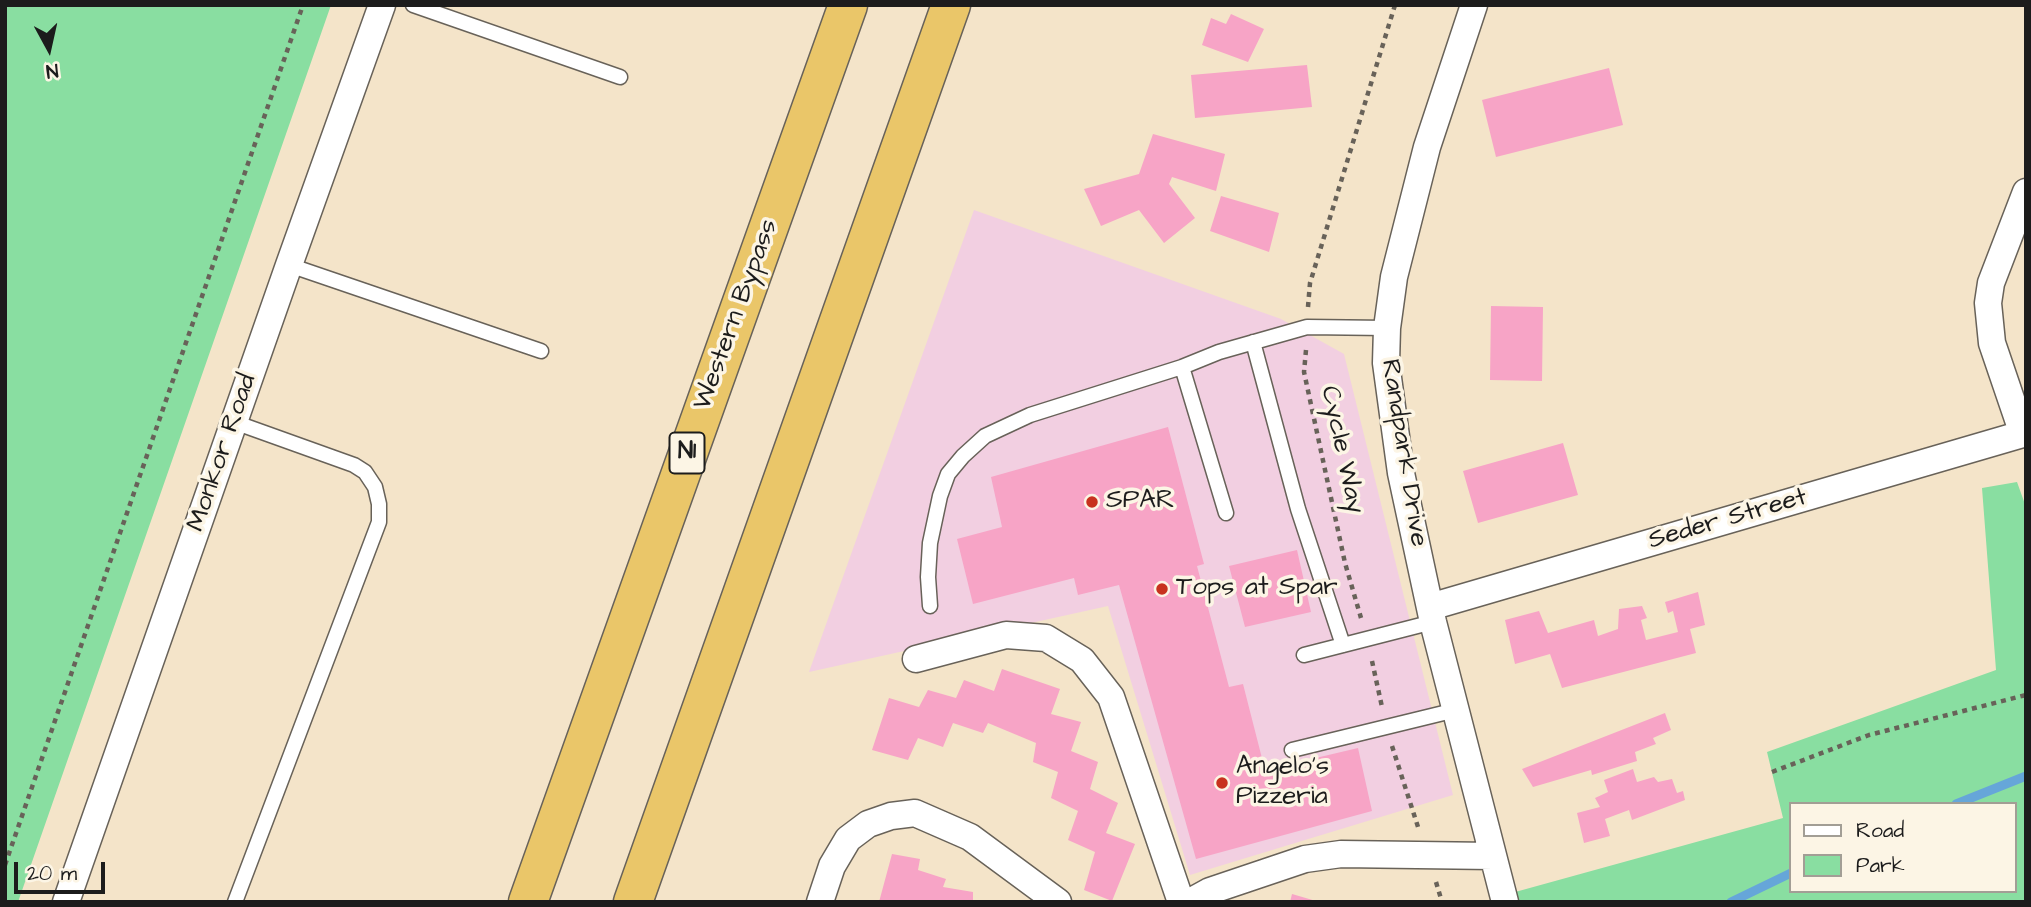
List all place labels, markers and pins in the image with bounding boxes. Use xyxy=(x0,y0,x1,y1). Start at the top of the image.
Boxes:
place label: SPAR xyxy=(1106,486,1174,518)
marker: SPAR xyxy=(1084,494,1100,510)
place label: Tops at Spar xyxy=(1176,573,1338,605)
marker: Tops at Spar xyxy=(1154,581,1170,597)
place label: Angelo's Pizzeria xyxy=(1236,752,1329,814)
marker: Angelo's Pizzeria xyxy=(1214,775,1230,791)

